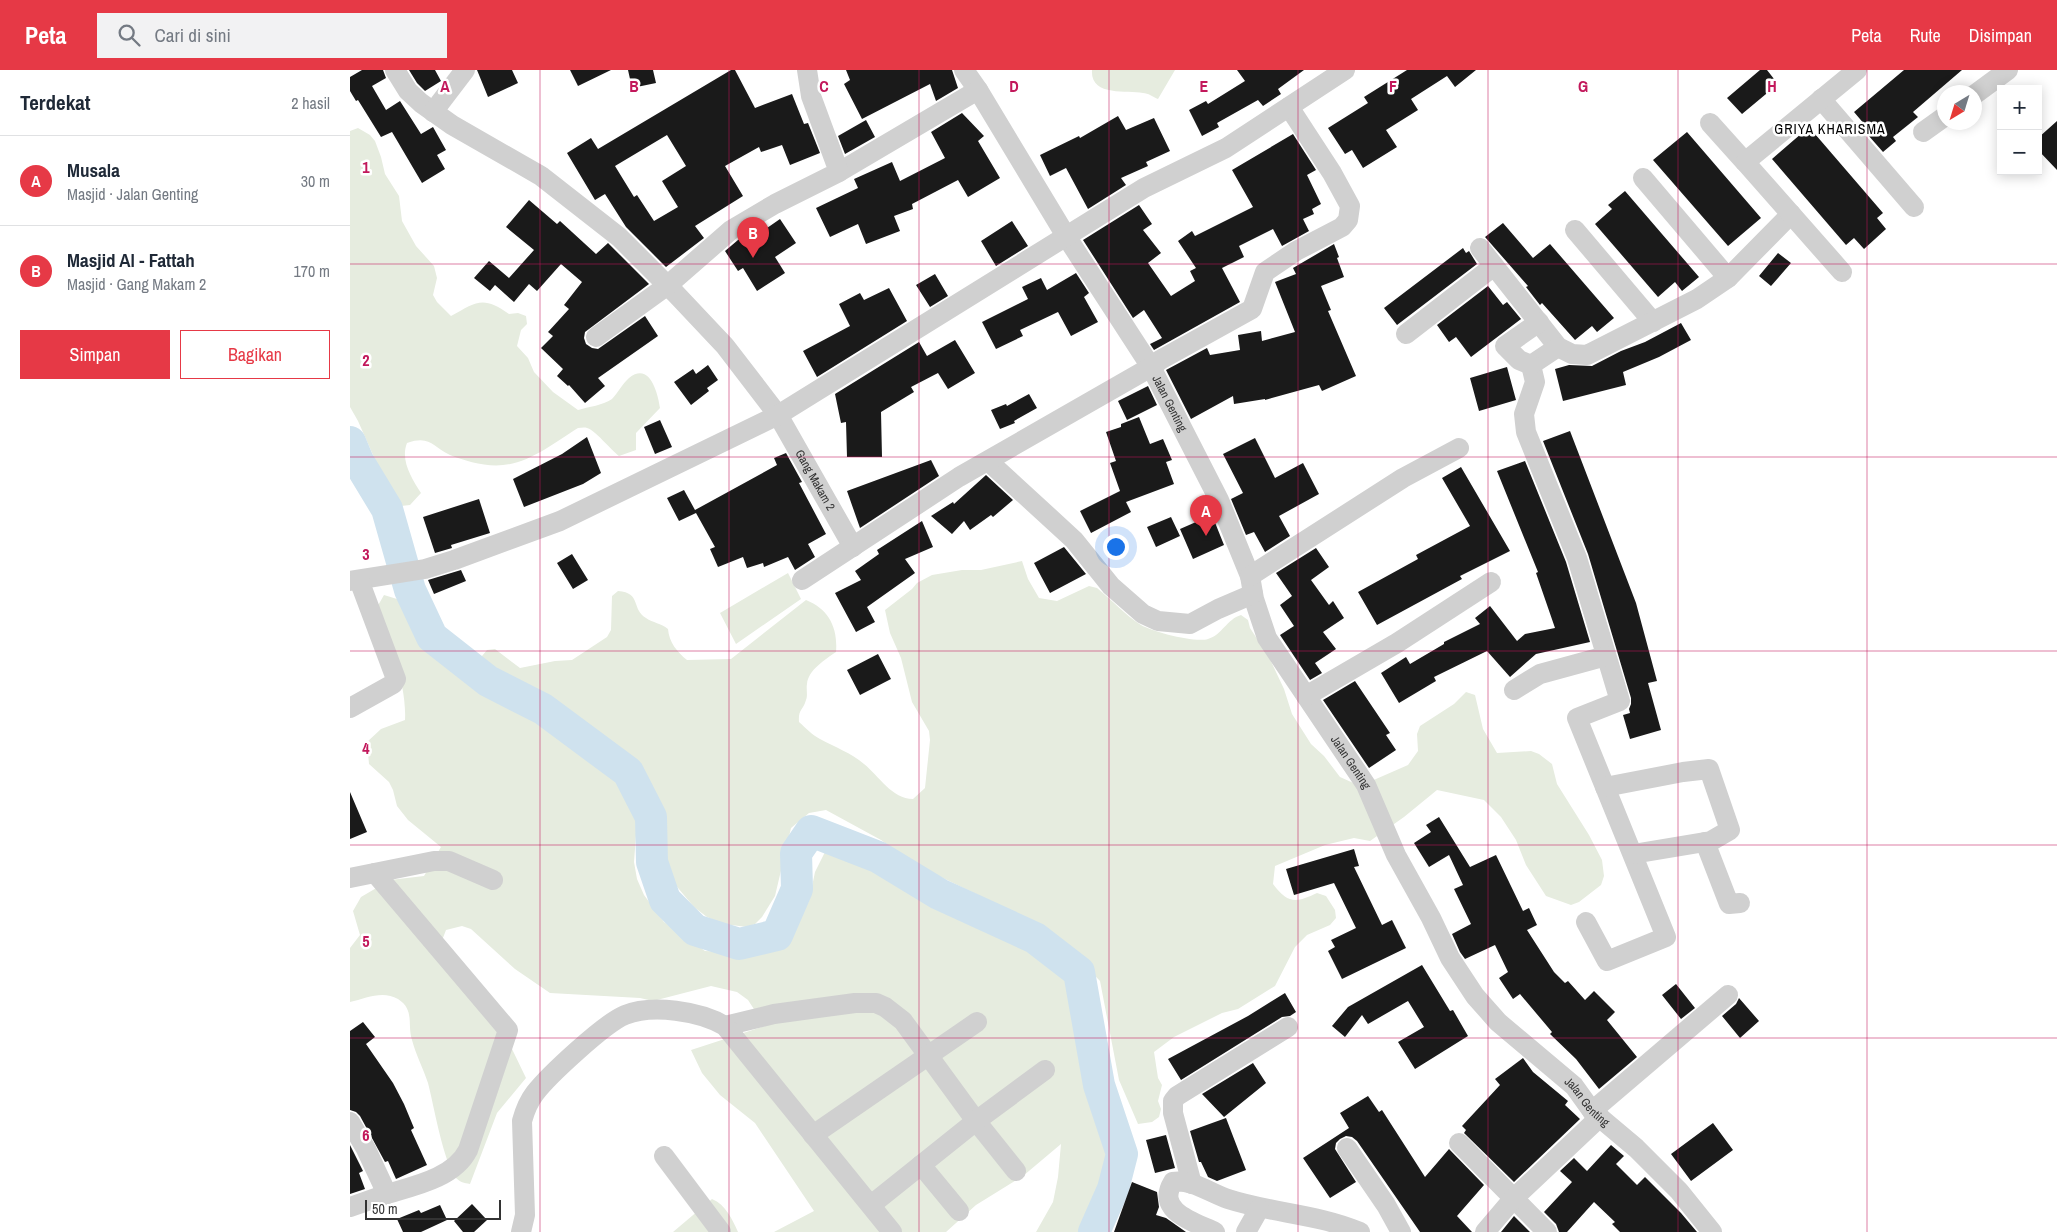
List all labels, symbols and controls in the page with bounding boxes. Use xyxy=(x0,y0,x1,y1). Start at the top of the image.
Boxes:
search box xyxy=(97,13,447,58)
text: Peta xyxy=(25,19,67,51)
icon: search xyxy=(115,21,143,49)
text: Cari di sini xyxy=(155,22,231,48)
text: Peta xyxy=(1851,23,1882,48)
text: Rute xyxy=(1910,23,1941,48)
text: Disimpan xyxy=(1969,23,2032,48)
text: A xyxy=(440,75,450,97)
text: B xyxy=(629,75,639,97)
text: C xyxy=(819,75,829,97)
text: D xyxy=(1009,75,1019,97)
text: E xyxy=(1200,75,1209,97)
text: F xyxy=(1389,75,1397,97)
text: G xyxy=(1578,75,1588,97)
text: H xyxy=(1767,75,1777,97)
north arrow xyxy=(1937,85,1982,130)
map controls xyxy=(1997,85,2042,175)
button: + xyxy=(1997,85,2042,130)
text: Terdekat xyxy=(20,88,91,117)
text: 2 hasil xyxy=(291,92,330,114)
district label: GRIYA KHARISMA xyxy=(1774,120,1886,138)
button: − xyxy=(1997,130,2042,175)
text: 1 xyxy=(362,156,370,178)
text: Musala xyxy=(67,157,120,183)
text: A xyxy=(31,170,41,192)
text: 30 m xyxy=(301,170,330,192)
text: Masjid · Jalan Genting xyxy=(67,183,198,205)
pin: B xyxy=(737,217,769,258)
text: Masjid Al - Fattah xyxy=(67,247,195,273)
text: B xyxy=(31,260,41,282)
text: 170 m xyxy=(294,260,330,282)
text: Masjid · Gang Makam 2 xyxy=(67,273,206,295)
button: Simpan xyxy=(20,330,170,379)
button: Bagikan xyxy=(180,330,330,379)
text: 2 xyxy=(362,349,370,371)
street label: Jalan Genting xyxy=(1149,373,1191,435)
street label: Gang Makam 2 xyxy=(791,447,839,513)
pin: A xyxy=(1190,495,1222,536)
your location xyxy=(1103,534,1129,560)
text: 3 xyxy=(362,543,370,565)
street label: Jalan Genting xyxy=(1327,733,1375,792)
text: 4 xyxy=(362,737,370,759)
text: 5 xyxy=(362,930,370,952)
street label: Jalan Genting xyxy=(1561,1073,1613,1131)
text: 6 xyxy=(362,1124,370,1146)
scale bar xyxy=(365,1197,501,1220)
text: 50 m xyxy=(372,1200,398,1218)

